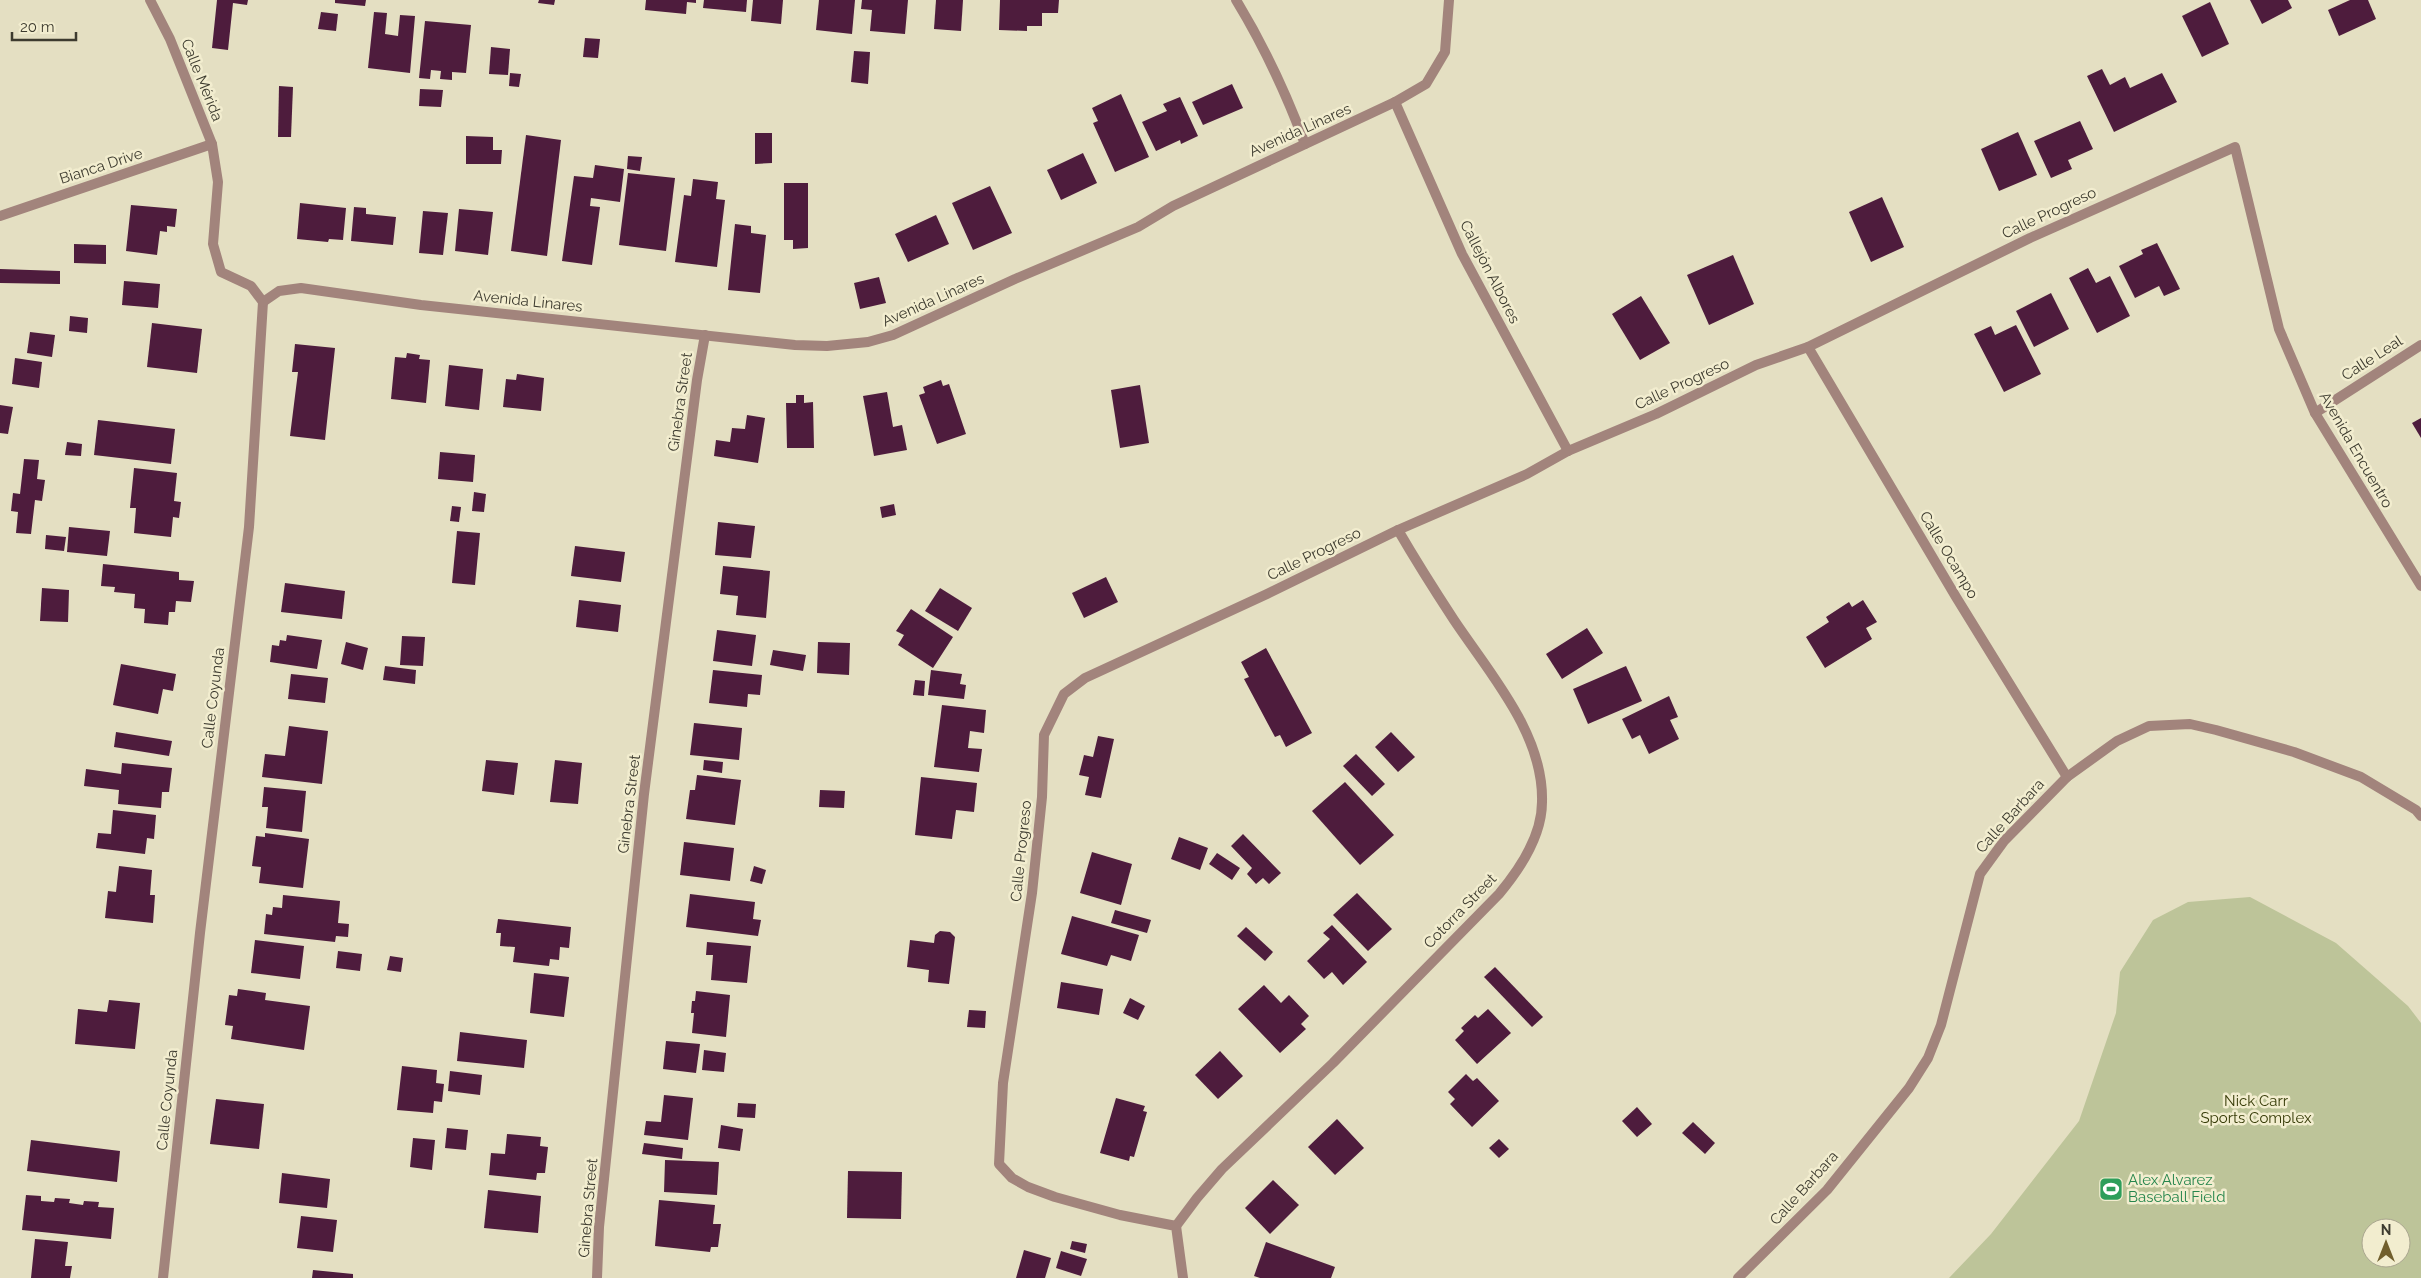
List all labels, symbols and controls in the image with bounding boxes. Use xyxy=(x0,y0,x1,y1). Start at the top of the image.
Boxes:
scale bar xyxy=(12,10,76,42)
text: 20 m xyxy=(20,18,55,36)
street label: Calle Mérida xyxy=(177,36,227,124)
street label: Avenida Linares xyxy=(1246,100,1354,160)
street label: Bianca Drive xyxy=(57,144,145,188)
street label: Calle Progreso xyxy=(1999,183,2099,243)
street label: Callejón Albores xyxy=(1456,217,1524,327)
street label: Avenida Linares xyxy=(879,270,987,330)
street label: Avenida Linares xyxy=(473,286,583,316)
street label: Calle Leal xyxy=(2338,331,2407,384)
street label: Ginebra Street xyxy=(664,351,696,453)
street label: Calle Progreso xyxy=(1632,354,1732,414)
street label: Avenida Encuentro xyxy=(2315,389,2397,511)
street label: Calle Ocampo xyxy=(1916,508,1982,602)
street label: Calle Progreso xyxy=(1264,524,1364,584)
street label: Calle Coyunda xyxy=(198,647,228,749)
street label: Ginebra Street xyxy=(614,753,644,855)
street label: Calle Barbara xyxy=(1972,775,2048,857)
street label: Calle Progreso xyxy=(1007,799,1035,903)
street label: Cotorra Street xyxy=(1420,870,1500,952)
street label: Calle Coyunda xyxy=(153,1049,181,1151)
park label: Nick Carr Sports Complex xyxy=(2200,1092,2312,1127)
street label: Calle Barbara xyxy=(1766,1147,1842,1229)
street label: Ginebra Street xyxy=(575,1158,601,1258)
place label: Alex Alvarez Baseball Field xyxy=(2128,1171,2226,1206)
sports icon: Alex Alvarez Baseball Field xyxy=(2098,1176,2124,1202)
north arrow xyxy=(2361,1218,2411,1268)
text: N xyxy=(2381,1222,2391,1238)

